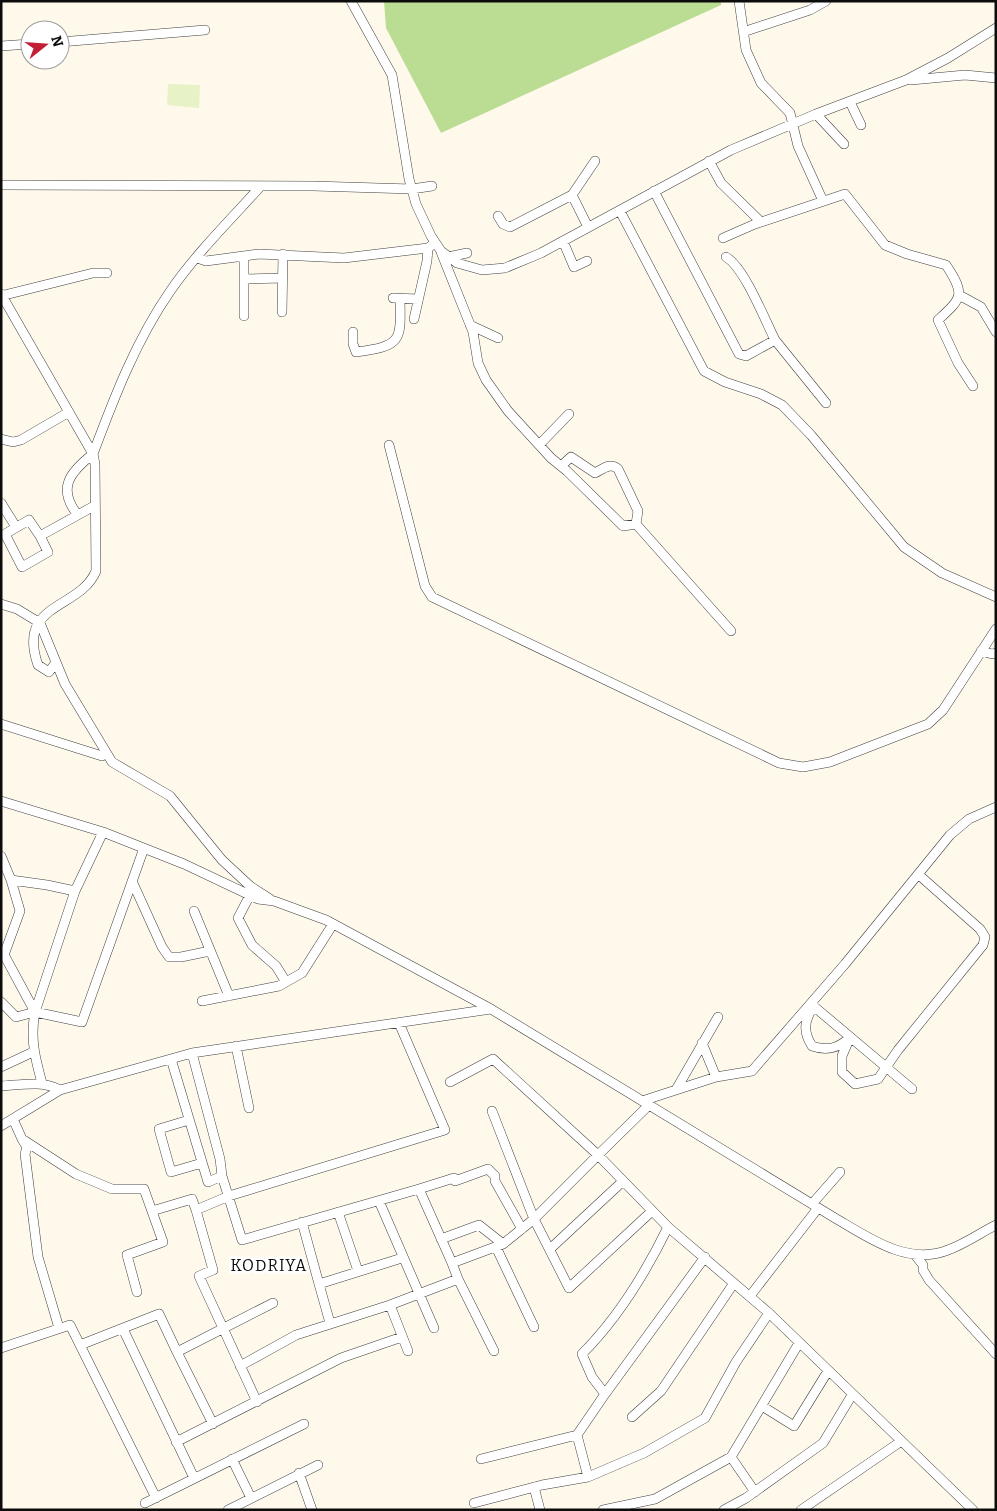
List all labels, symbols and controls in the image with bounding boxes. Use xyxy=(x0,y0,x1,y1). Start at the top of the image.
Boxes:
north arrow xyxy=(20,20,70,70)
text: N xyxy=(47,34,67,49)
district label: KODRIYA xyxy=(231,1256,307,1275)

